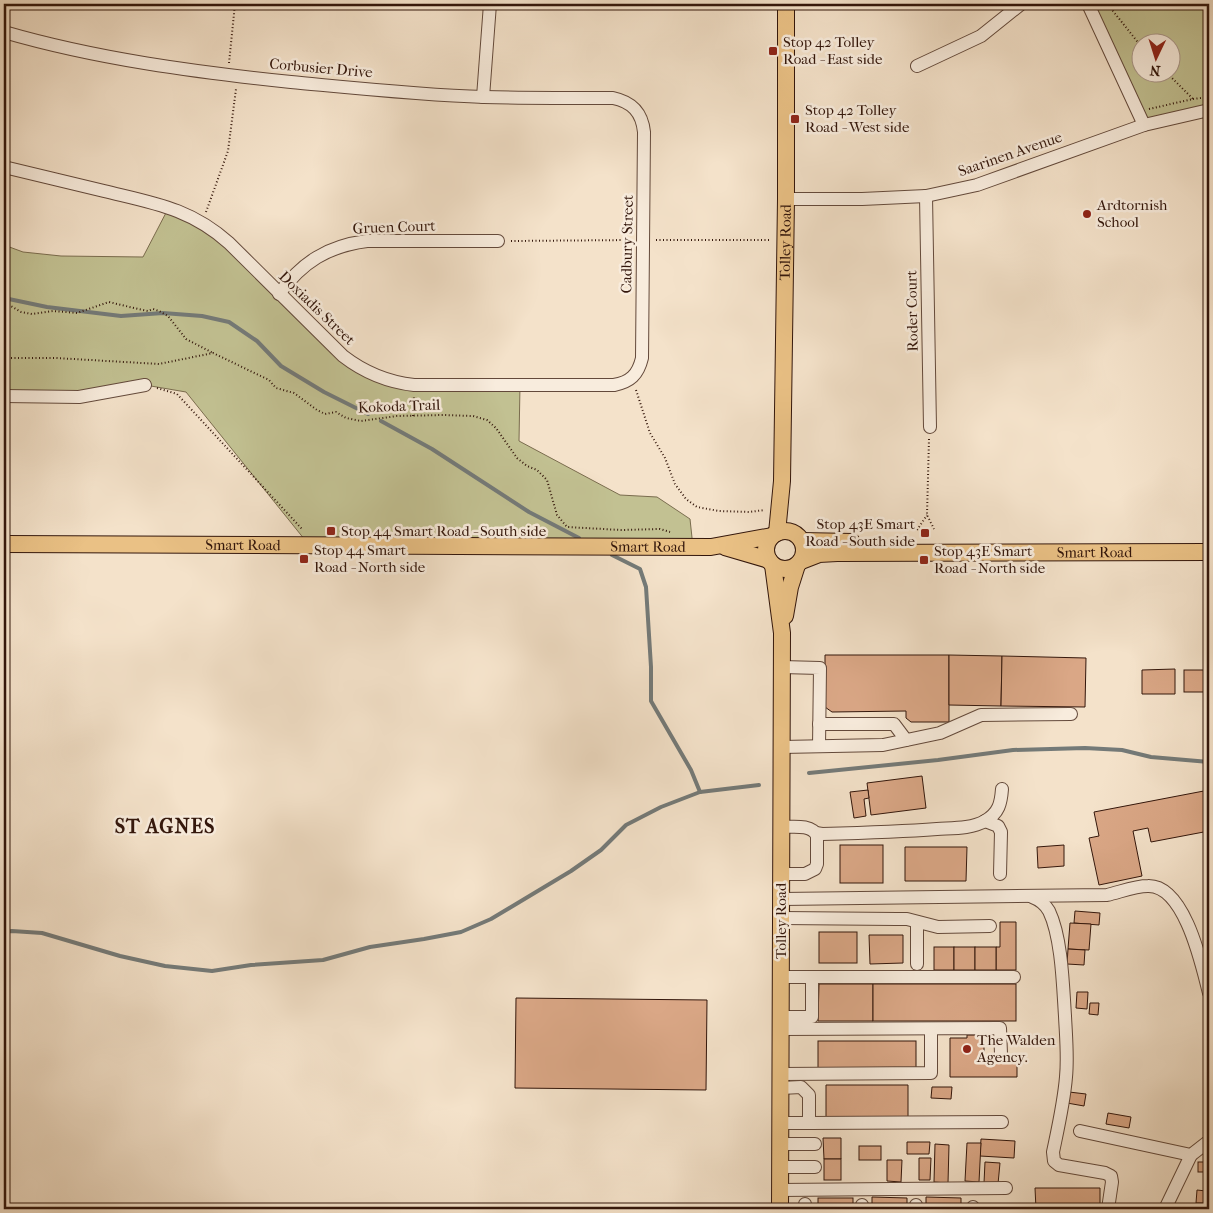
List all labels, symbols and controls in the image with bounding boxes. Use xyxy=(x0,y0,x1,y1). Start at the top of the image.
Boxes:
north arrow xyxy=(1130,32,1180,82)
place label: Stop 42 Tolley Road - East side xyxy=(783,33,883,68)
marker: Stop 42 Tolley Road - East side xyxy=(767,45,779,57)
street label: Corbusier Drive xyxy=(269,55,374,82)
text: N xyxy=(1149,62,1161,79)
place label: Stop 42 Tolley Road - West side xyxy=(805,101,910,136)
marker: Stop 42 Tolley Road - West side xyxy=(789,113,801,125)
street label: Saarinen Avenue xyxy=(956,128,1065,180)
street label: Cadbury Street xyxy=(617,194,637,293)
place label: Ardtornish School xyxy=(1096,196,1168,231)
street label: Tolley Road xyxy=(776,203,795,281)
marker: Ardtornish School xyxy=(1081,208,1093,220)
street label: Gruen Court xyxy=(352,217,436,237)
street label: Doxiadis Street xyxy=(275,267,359,349)
street label: Roder Court xyxy=(902,270,922,352)
street label: Kokoda Trail xyxy=(357,396,441,416)
place label: Stop 43E Smart Road - South side xyxy=(805,515,916,550)
place label: Stop 44 Smart Road - South side xyxy=(341,522,547,540)
marker: Stop 44 Smart Road - South side xyxy=(325,525,337,537)
marker: Stop 43E Smart Road - South side xyxy=(919,527,931,539)
street label: Smart Road xyxy=(205,536,282,554)
street label: Smart Road xyxy=(610,538,687,556)
place label: Stop 44 Smart Road - North side xyxy=(314,541,426,576)
place label: Stop 43E Smart Road - North side xyxy=(934,542,1046,577)
street label: Smart Road xyxy=(1057,543,1133,561)
marker: Stop 44 Smart Road - North side xyxy=(298,553,310,565)
marker: Stop 43E Smart Road - North side xyxy=(918,554,930,566)
district label: ST AGNES xyxy=(115,815,215,838)
street label: Tolley Road xyxy=(772,882,790,959)
place label: The Walden Agency. xyxy=(976,1031,1056,1066)
marker: The Walden Agency. xyxy=(961,1043,973,1055)

